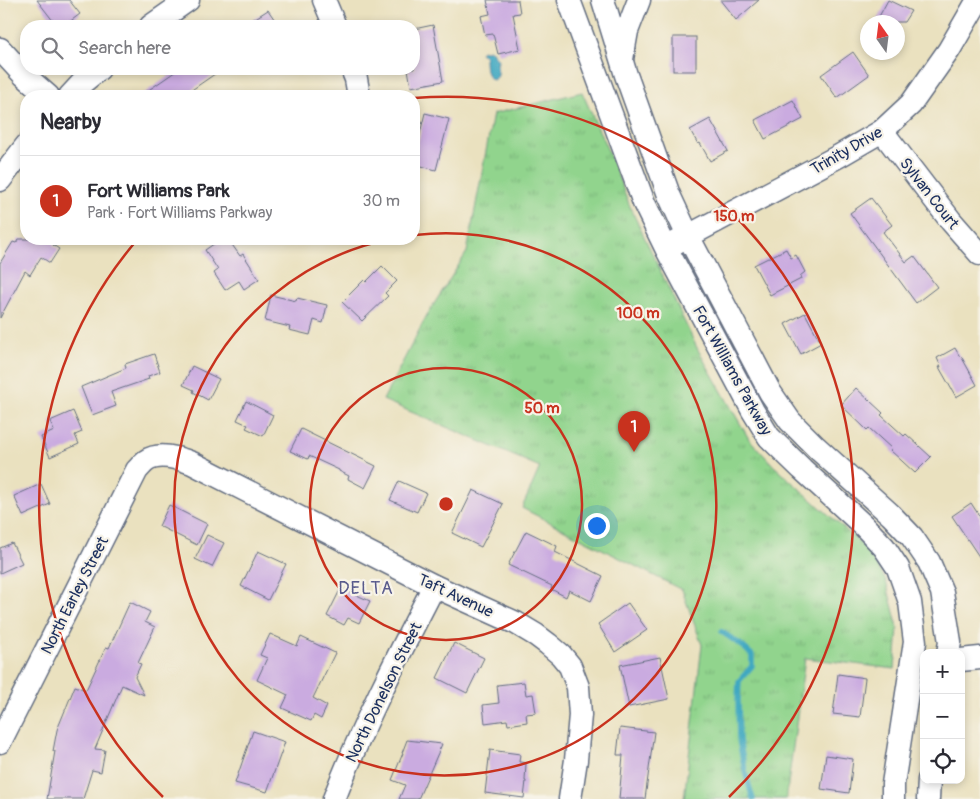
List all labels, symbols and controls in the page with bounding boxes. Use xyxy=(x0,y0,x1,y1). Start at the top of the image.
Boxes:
north arrow xyxy=(860,15,905,60)
search box xyxy=(20,20,420,75)
icon: search xyxy=(38,34,66,62)
text: Search here xyxy=(78,36,171,60)
text: Nearby xyxy=(40,109,101,136)
street label: Trinity Drive xyxy=(807,122,886,179)
street label: Sylvan Court xyxy=(895,154,964,234)
text: Fort Williams Park xyxy=(87,179,230,203)
text: 1 xyxy=(53,191,59,211)
text: 30 m xyxy=(362,191,400,211)
text: Park · Fort Williams Parkway xyxy=(87,203,272,223)
text: 150 m xyxy=(714,207,754,226)
street label: Fort Williams Parkway xyxy=(688,302,776,439)
text: 100 m xyxy=(617,304,659,323)
text: 50 m xyxy=(525,399,559,418)
pin: 1 xyxy=(618,411,650,452)
centre of rings xyxy=(437,495,455,513)
your location xyxy=(584,513,610,539)
street label: North Earley Street xyxy=(37,533,113,658)
street label: Taft Avenue xyxy=(415,570,497,622)
district label: DELTA xyxy=(338,577,394,600)
street label: North Donelson Street xyxy=(341,619,427,766)
map controls xyxy=(920,649,965,784)
button: + xyxy=(920,649,965,694)
button: − xyxy=(920,694,965,739)
button: locate xyxy=(920,739,965,784)

